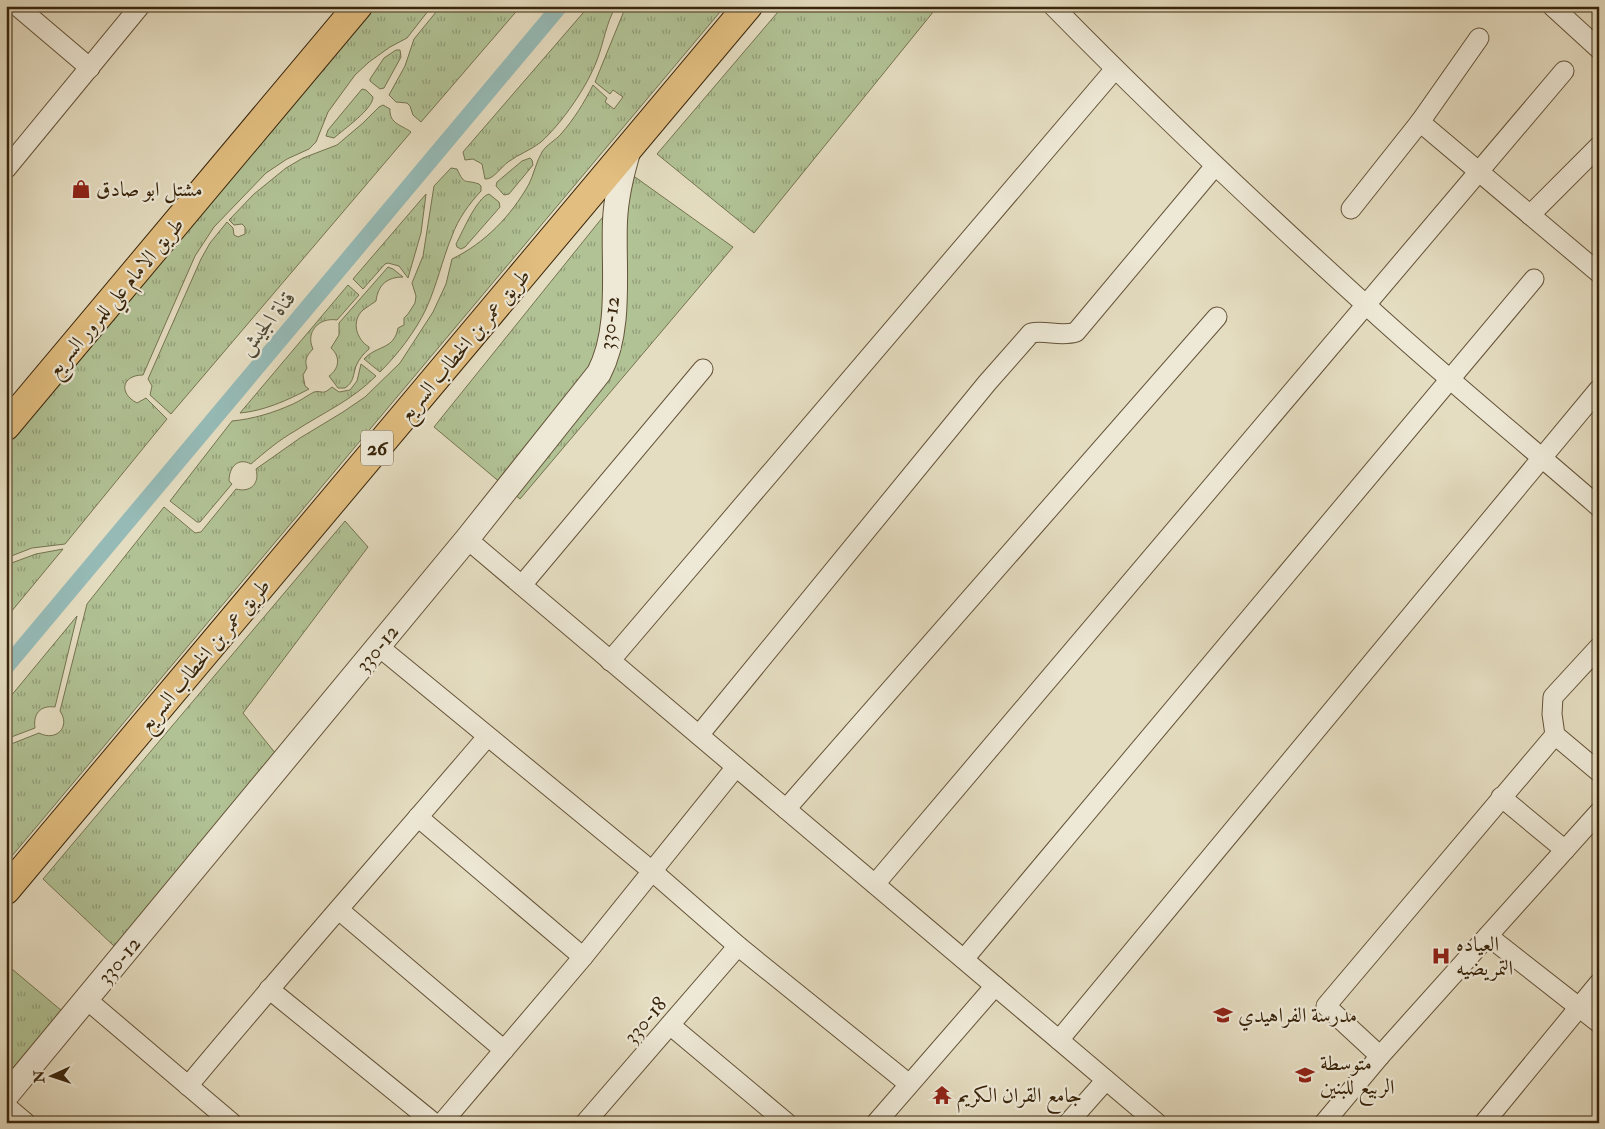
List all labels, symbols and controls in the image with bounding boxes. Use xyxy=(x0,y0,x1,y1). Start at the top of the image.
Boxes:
place label: مشتل ابو صادق xyxy=(96,176,203,204)
shop icon: مشتل ابو صادق xyxy=(70,178,92,200)
street label: طريق الامام علي للمرور السريع xyxy=(40,212,195,387)
street label: طريق عمر بن الخطاب السريع xyxy=(392,263,540,431)
water label: قناة الجيش xyxy=(231,284,303,362)
street label: 330-12 xyxy=(593,295,626,351)
road number: 26 xyxy=(361,430,393,466)
street label: طريق عمر بن الخطاب السريع xyxy=(132,573,280,741)
street label: 330-12 xyxy=(350,619,405,678)
street label: 330-12 xyxy=(92,931,147,990)
place label: العياده التمريضيه xyxy=(1456,931,1513,982)
hospital icon: العياده التمريضيه xyxy=(1430,945,1452,967)
street label: 330-18 xyxy=(618,991,673,1049)
place label: مدرسة الفراهيدي xyxy=(1238,1002,1357,1031)
school or university icon: مدرسة الفراهيدي xyxy=(1212,1004,1234,1026)
place label: متوسطة الربيع للبنين xyxy=(1320,1050,1395,1106)
north arrow xyxy=(28,1052,78,1102)
school or university icon: متوسطة الربيع للبنين xyxy=(1294,1064,1316,1086)
text: N xyxy=(31,1069,48,1084)
place label: جامع القران الكريم xyxy=(957,1082,1082,1114)
temple icon: جامع القران الكريم xyxy=(931,1084,953,1106)

